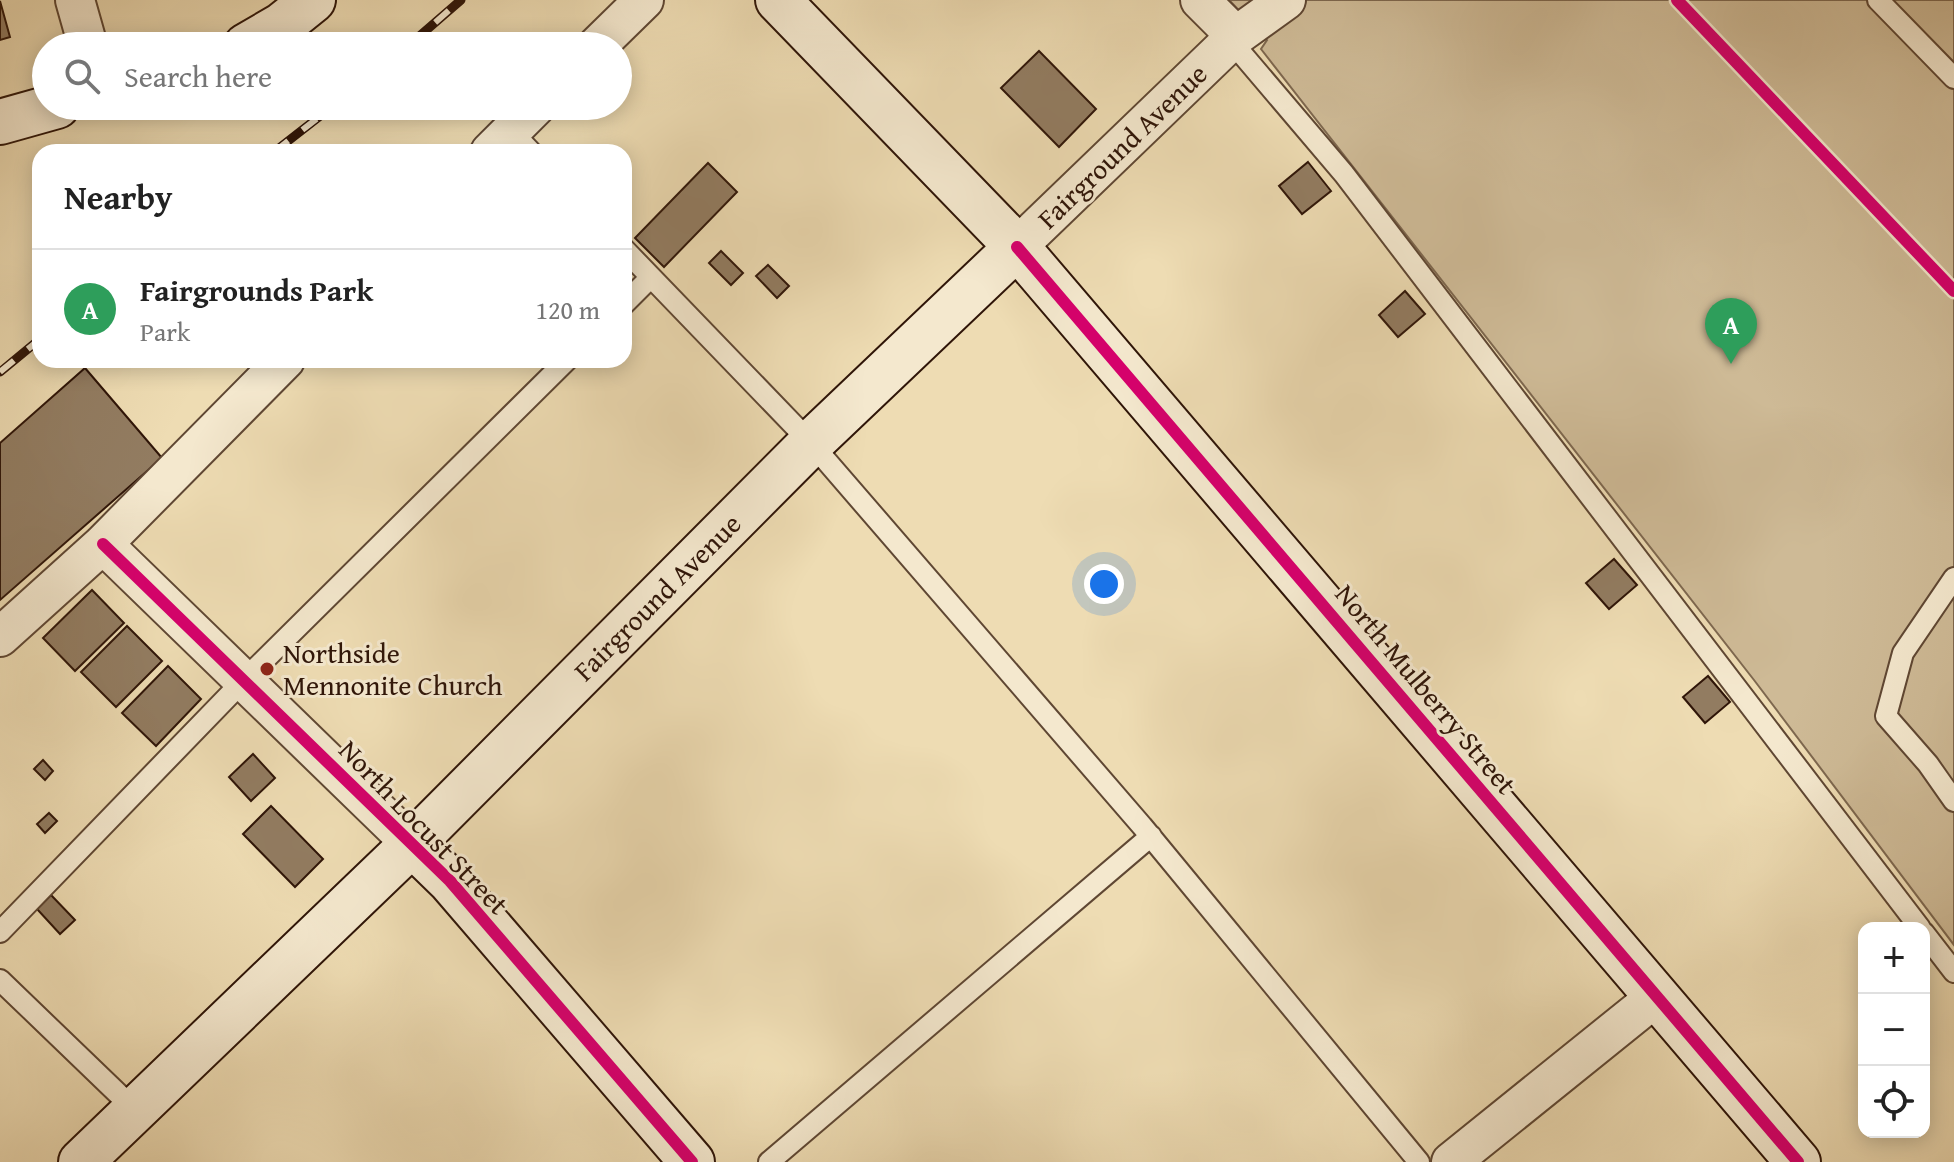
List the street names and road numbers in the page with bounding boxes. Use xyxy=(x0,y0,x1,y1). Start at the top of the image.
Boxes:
street label: Fairground Avenue xyxy=(1027,54,1216,238)
street label: Fairground Avenue xyxy=(563,503,750,690)
street label: North Mulberry Street xyxy=(1326,575,1527,803)
street label: North Locust Street xyxy=(330,730,519,923)

